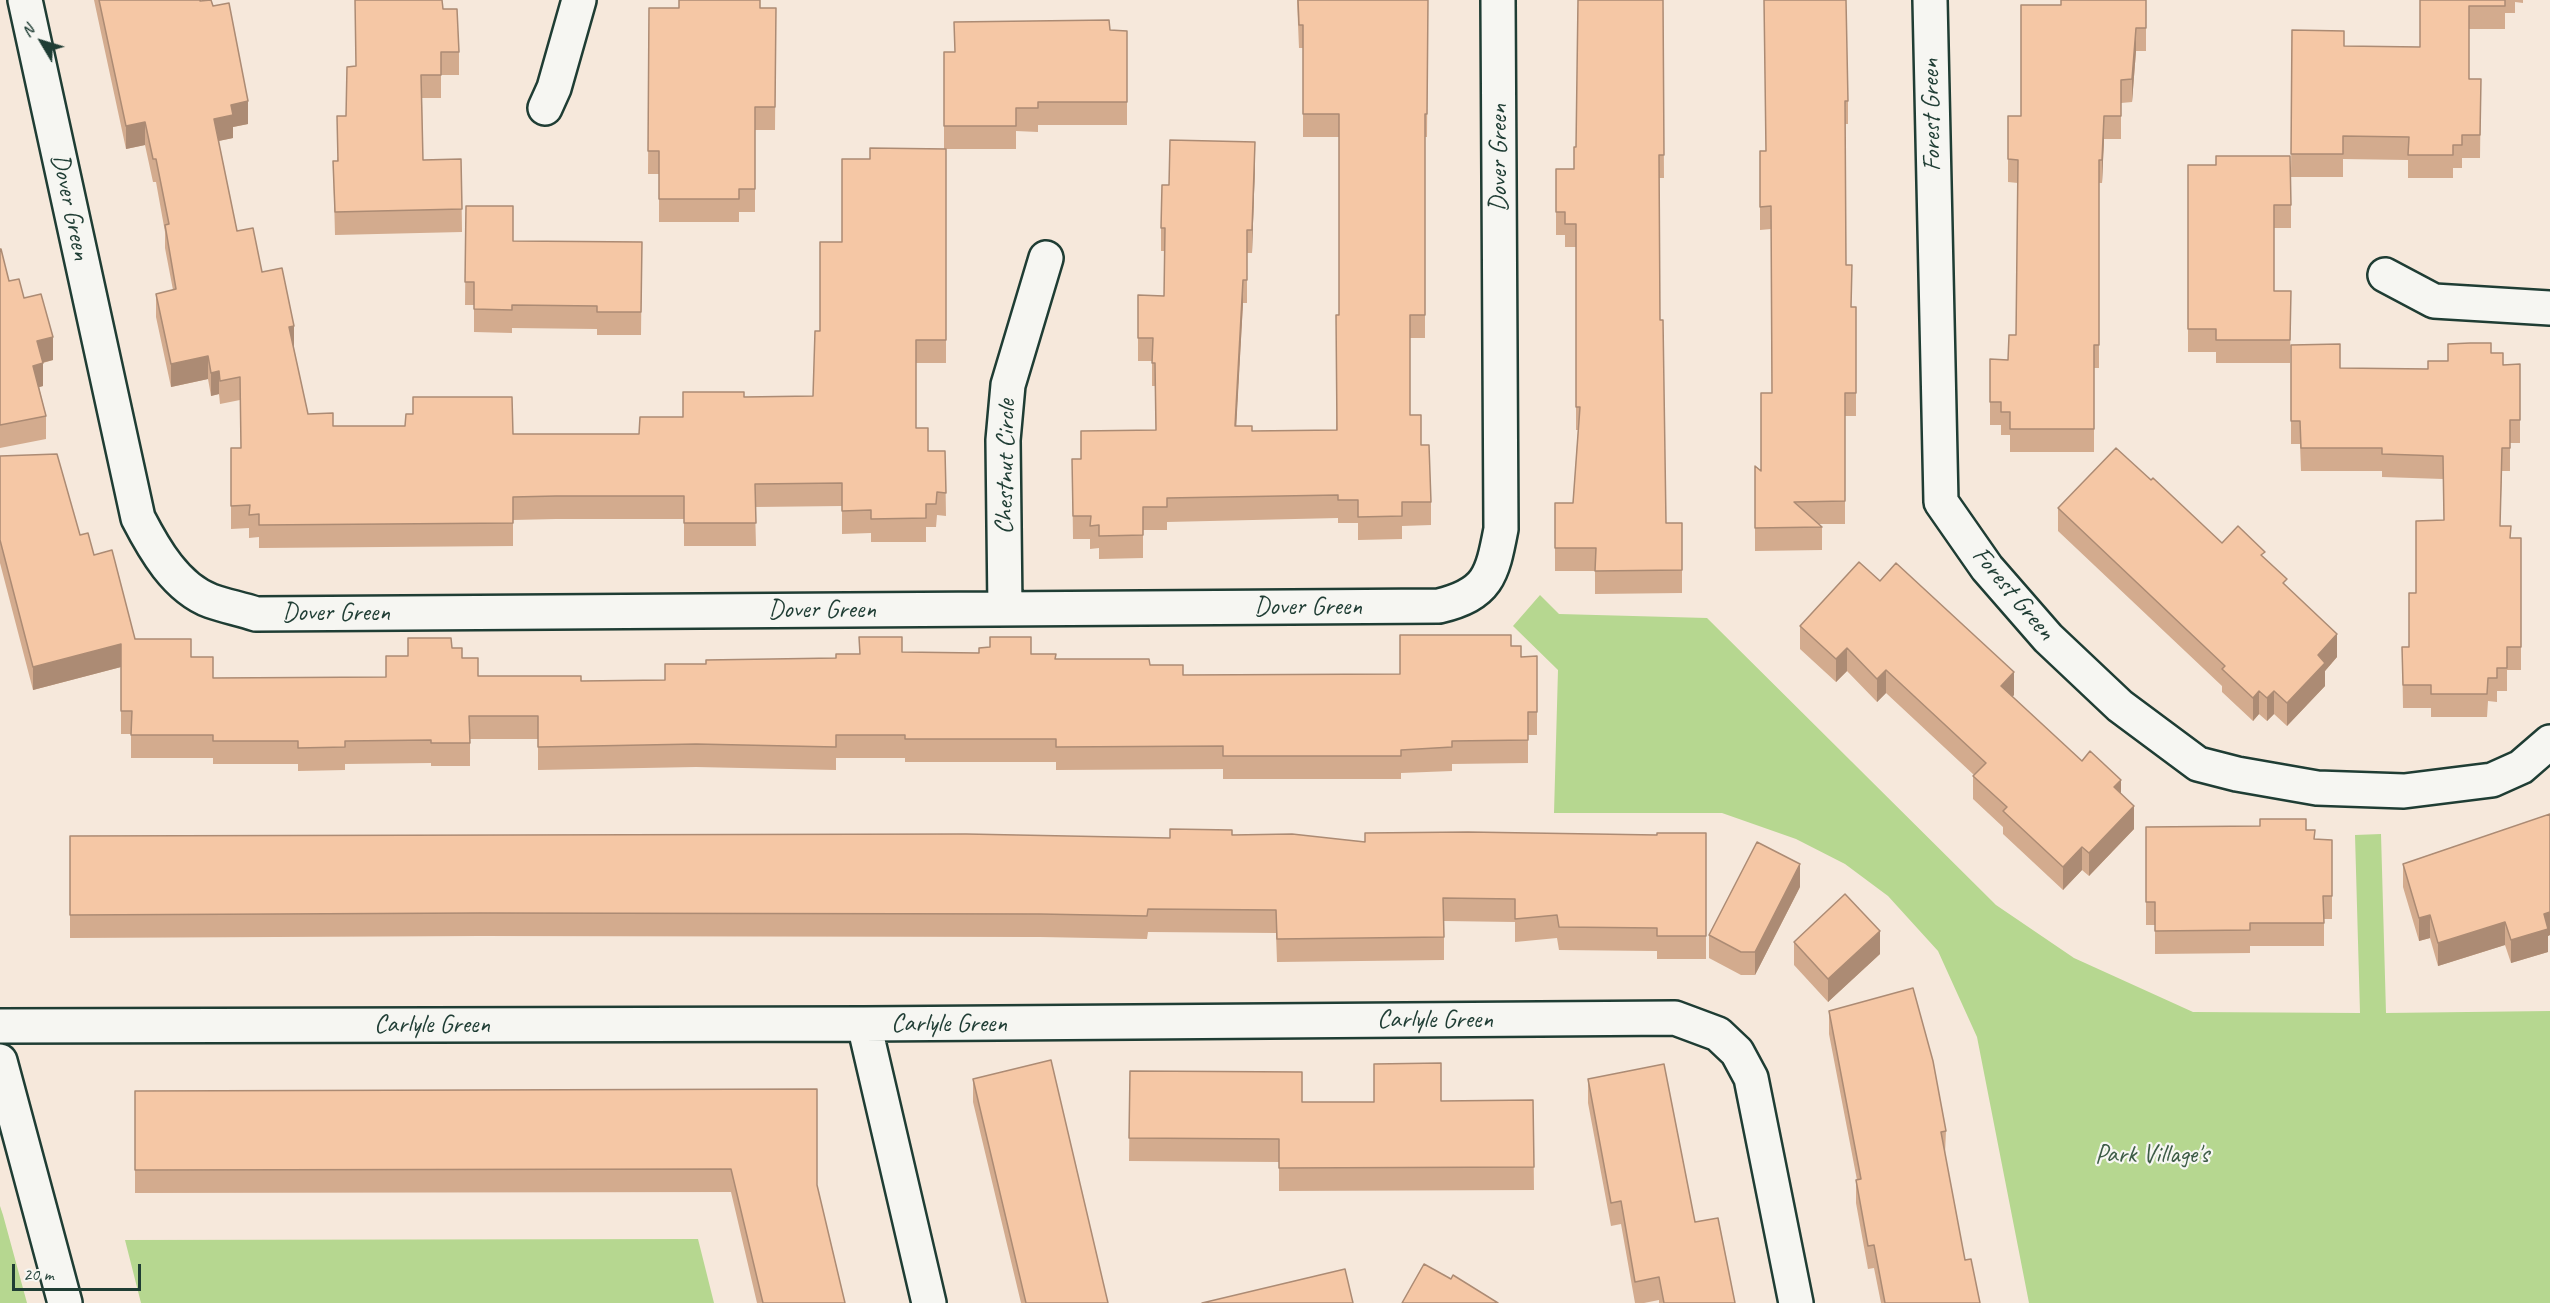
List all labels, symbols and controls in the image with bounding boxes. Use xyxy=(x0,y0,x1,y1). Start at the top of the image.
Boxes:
north arrow xyxy=(12,12,72,72)
text: N xyxy=(17,21,39,41)
street label: Forest Green xyxy=(1915,58,1949,172)
street label: Dover Green xyxy=(1483,104,1515,212)
street label: Dover Green xyxy=(44,151,96,263)
street label: Chestnut Circle xyxy=(989,399,1023,535)
street label: Forest Green xyxy=(1965,541,2061,647)
street label: Dover Green xyxy=(1254,591,1362,623)
street label: Dover Green xyxy=(768,594,876,626)
street label: Dover Green xyxy=(282,597,390,629)
street label: Carlyle Green xyxy=(1377,1004,1493,1036)
street label: Carlyle Green xyxy=(891,1008,1007,1040)
street label: Carlyle Green xyxy=(374,1009,490,1041)
park label: Park Village's xyxy=(2095,1139,2209,1171)
scale bar xyxy=(15,1252,144,1290)
text: 20 m xyxy=(23,1263,54,1285)

